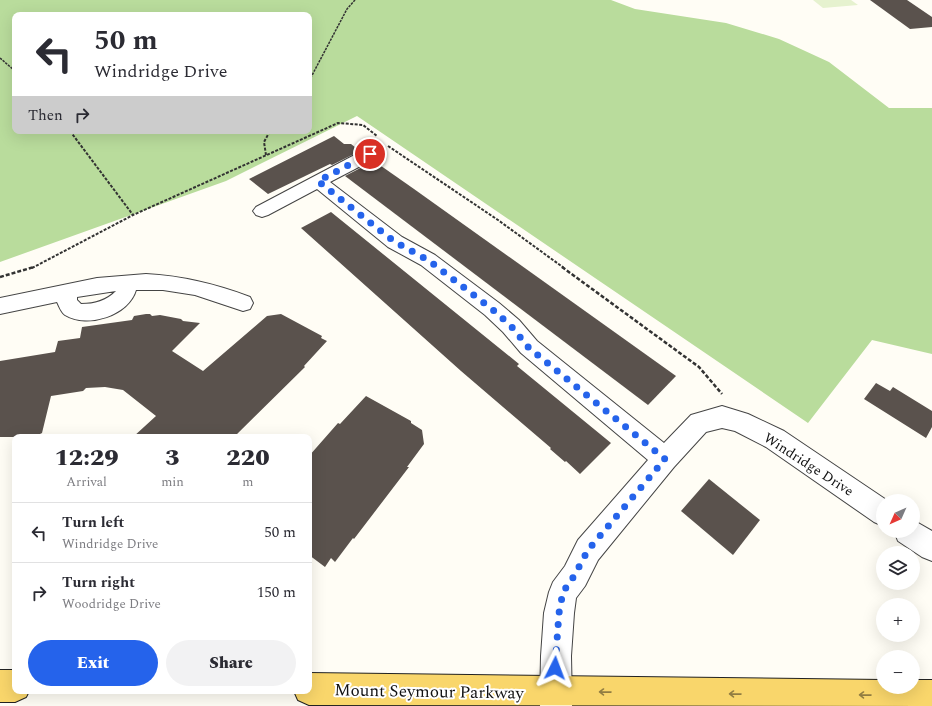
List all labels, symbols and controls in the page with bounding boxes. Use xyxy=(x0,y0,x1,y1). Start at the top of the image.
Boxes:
text: 50 m xyxy=(94,19,158,62)
icon: left xyxy=(28,28,80,80)
text: Windridge Drive xyxy=(94,58,227,85)
text: Then xyxy=(28,104,63,127)
icon: right xyxy=(71,104,93,126)
pin xyxy=(353,137,387,171)
icon: arrive xyxy=(359,143,381,165)
street label: Windridge Drive xyxy=(759,427,858,502)
text: 12:29 xyxy=(54,440,119,476)
text: 3 xyxy=(165,440,180,476)
text: 220 xyxy=(226,440,270,476)
text: Arrival xyxy=(66,472,107,492)
text: min xyxy=(161,472,184,492)
text: m xyxy=(242,472,254,492)
north arrow xyxy=(876,494,920,538)
map controls xyxy=(876,494,920,694)
text: Turn left xyxy=(62,511,124,534)
text: 50 m xyxy=(264,521,296,544)
icon: left xyxy=(28,522,50,544)
text: Windridge Drive xyxy=(62,534,158,554)
button: layers xyxy=(876,546,920,590)
text: Turn right xyxy=(62,571,135,594)
text: 150 m xyxy=(257,581,296,604)
icon: right xyxy=(28,582,50,604)
text: Woodridge Drive xyxy=(62,594,161,614)
button: + xyxy=(876,598,920,642)
button: Exit xyxy=(28,640,158,686)
button: Share xyxy=(166,640,296,686)
position arrow xyxy=(534,647,576,689)
button: − xyxy=(876,650,920,694)
street label: Mount Seymour Parkway xyxy=(334,677,525,706)
one-way arrow xyxy=(599,688,612,696)
one-way arrow xyxy=(729,690,742,698)
one-way arrow xyxy=(859,691,872,699)

